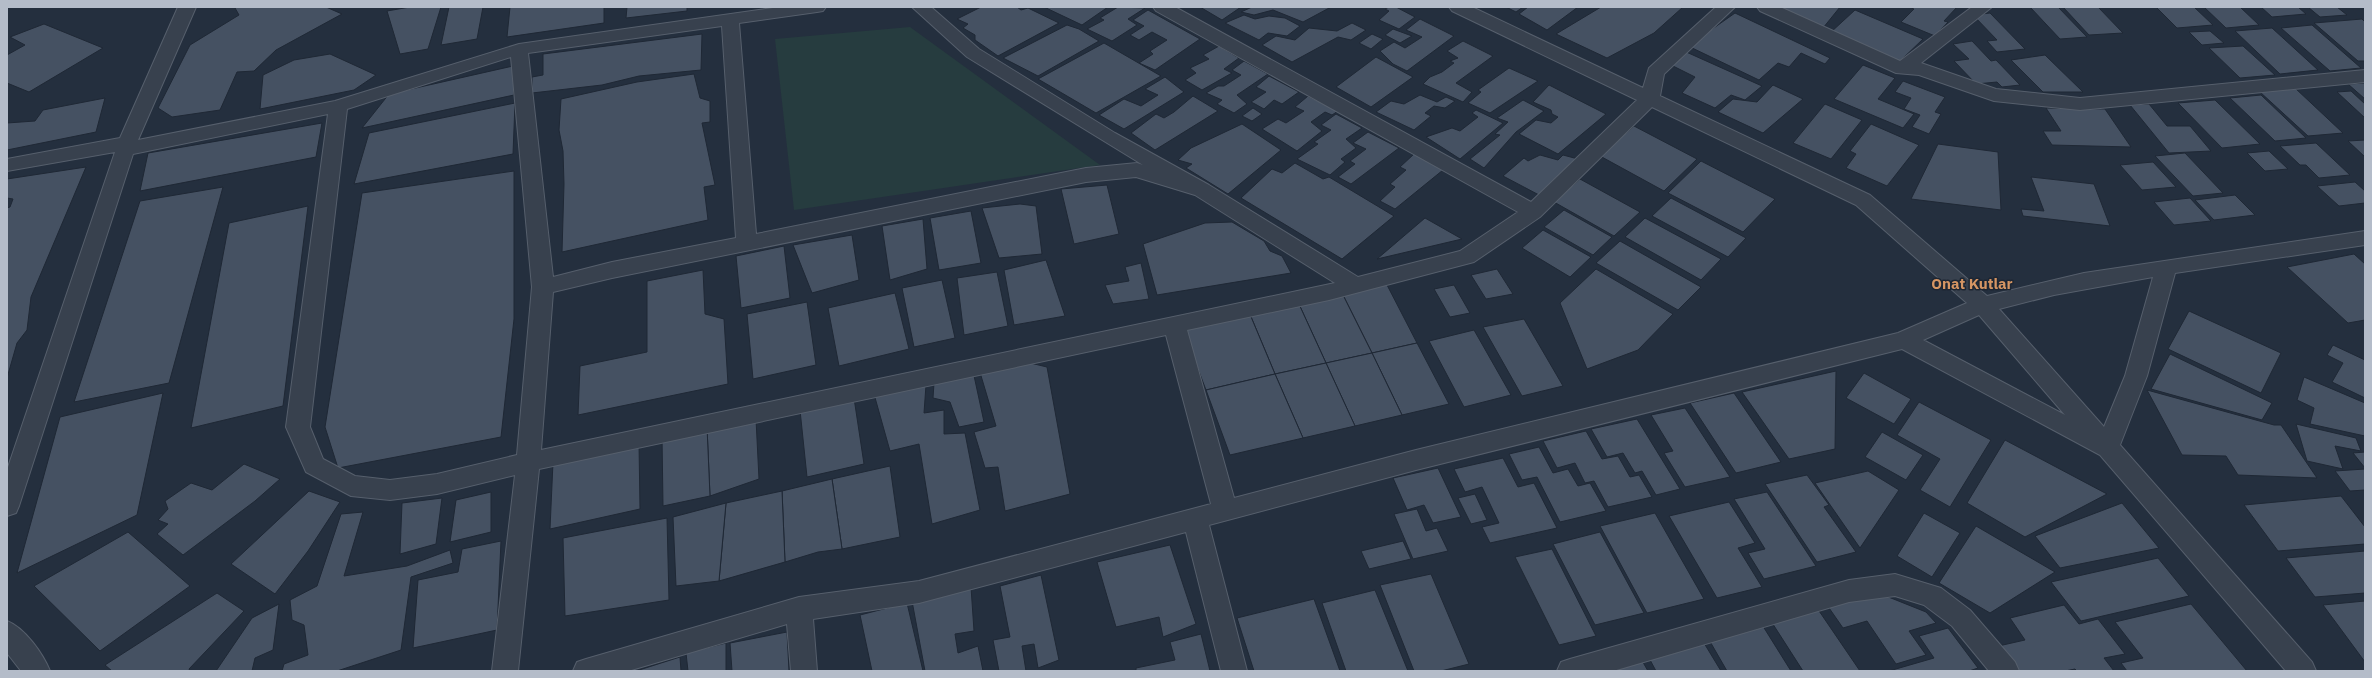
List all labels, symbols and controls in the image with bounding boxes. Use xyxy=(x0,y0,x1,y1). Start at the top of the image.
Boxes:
district label: Onat Kutlar xyxy=(1931,274,2013,293)

